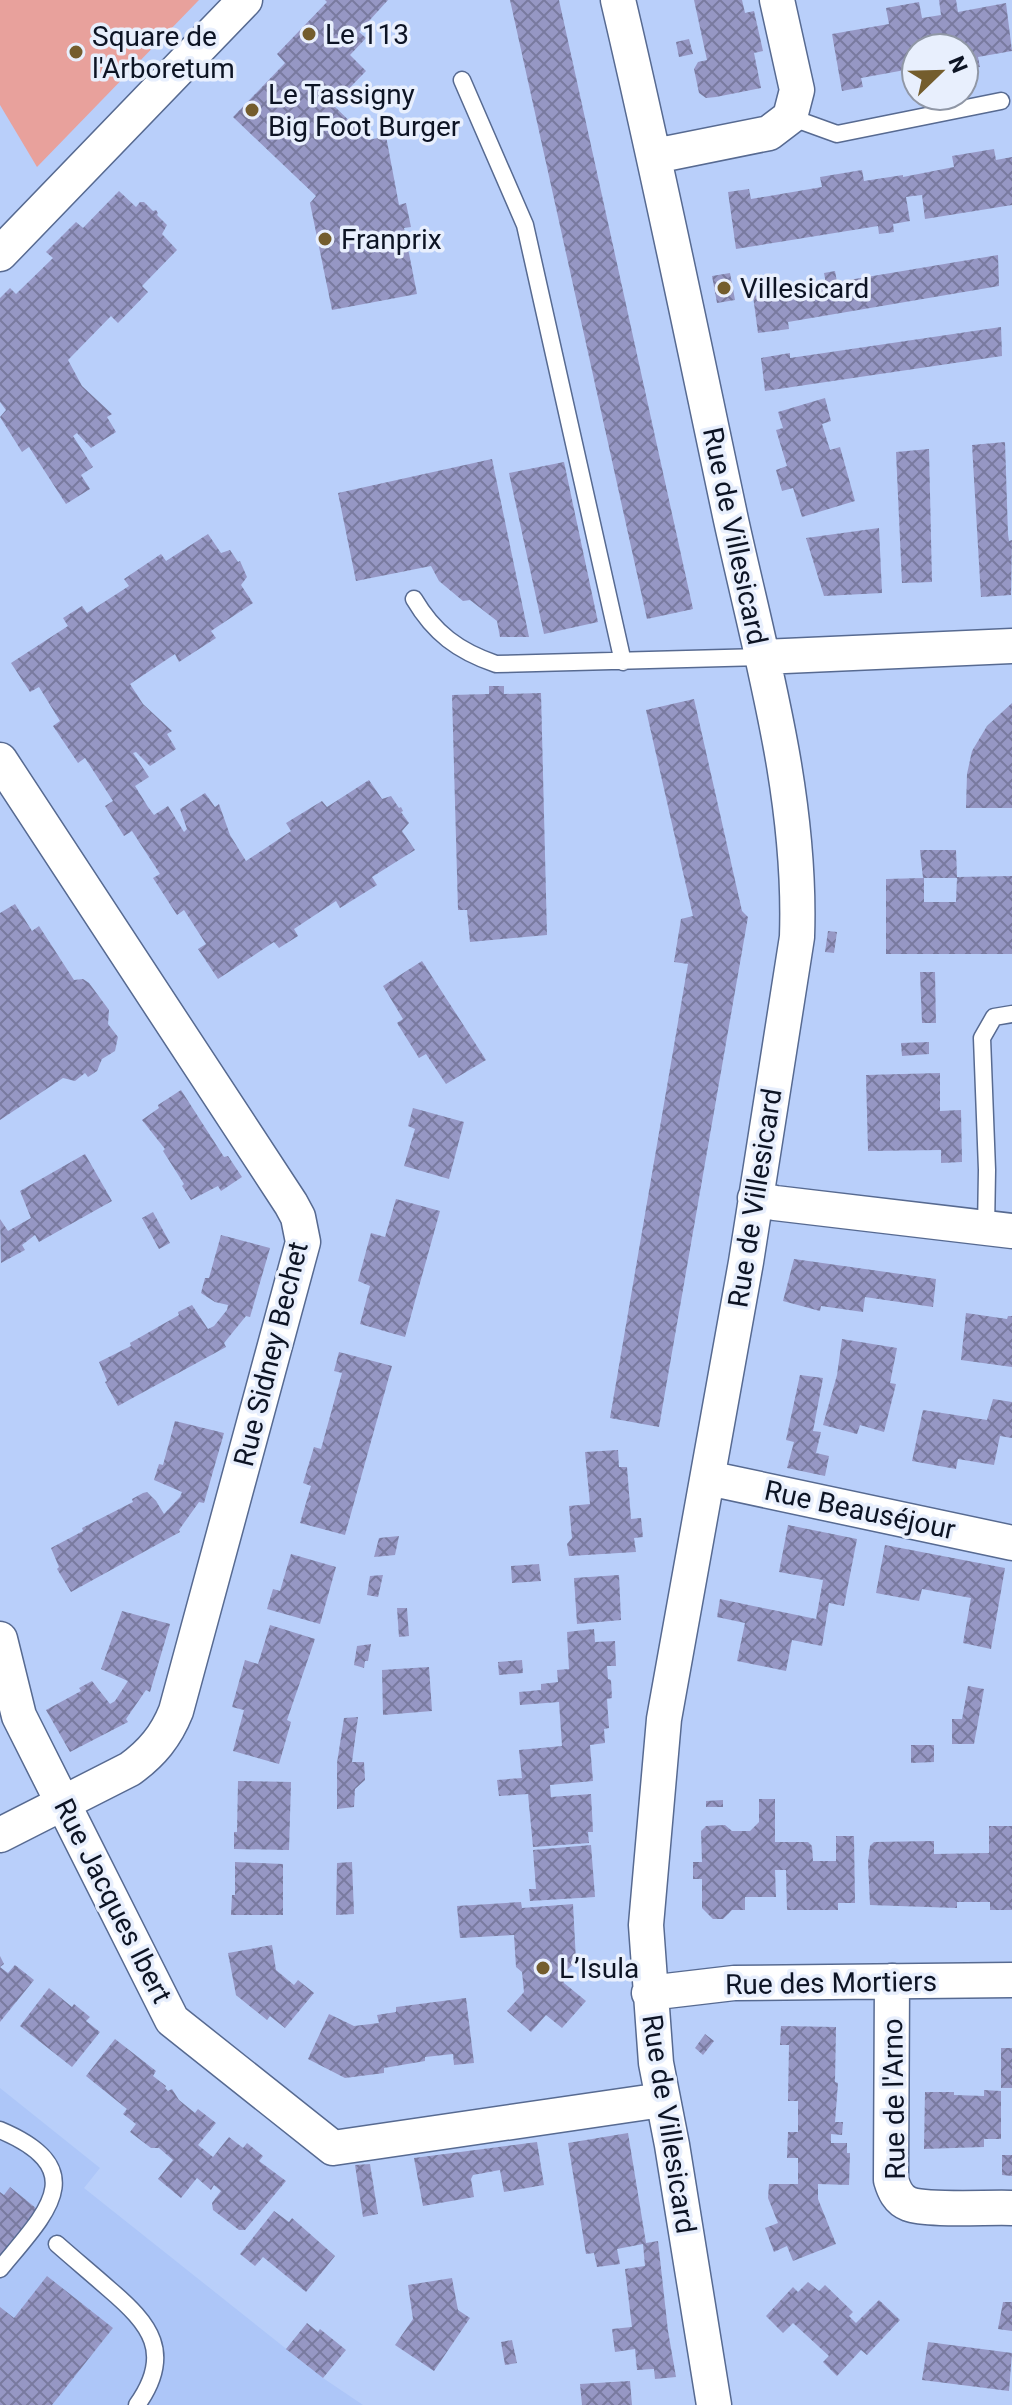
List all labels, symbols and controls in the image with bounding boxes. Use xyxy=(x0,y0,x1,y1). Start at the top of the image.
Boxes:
place label: Le 113 xyxy=(325,18,409,51)
place label: Square de l'Arboretum xyxy=(92,20,235,85)
marker: Le 113 xyxy=(300,25,318,43)
north arrow xyxy=(900,32,980,112)
marker: Square de l'Arboretum xyxy=(67,43,85,61)
text: N xyxy=(943,52,972,76)
place label: Le Tassigny Big Foot Burger xyxy=(268,78,461,143)
marker: Le Tassigny Big Foot Burger xyxy=(243,101,261,119)
place label: Franprix xyxy=(341,223,442,256)
marker: Franprix xyxy=(316,230,334,248)
place label: Villesicard xyxy=(740,272,869,305)
marker: Villesicard xyxy=(715,279,733,297)
street label: Rue de Villesicard xyxy=(696,424,774,648)
street label: Rue de Villesicard xyxy=(721,1086,789,1310)
street label: Rue Sidney Bechet xyxy=(227,1238,315,1470)
street label: Rue Beauséjour xyxy=(762,1474,959,1546)
street label: Rue Jacques Ibert xyxy=(47,1793,179,2009)
place label: L’Isula xyxy=(559,1952,639,1985)
marker: L’Isula xyxy=(534,1959,552,1977)
street label: Rue des Mortiers xyxy=(725,1965,937,2001)
street label: Rue de Villesicard xyxy=(635,2012,703,2236)
street label: Rue de l'Arno xyxy=(876,2018,912,2180)

